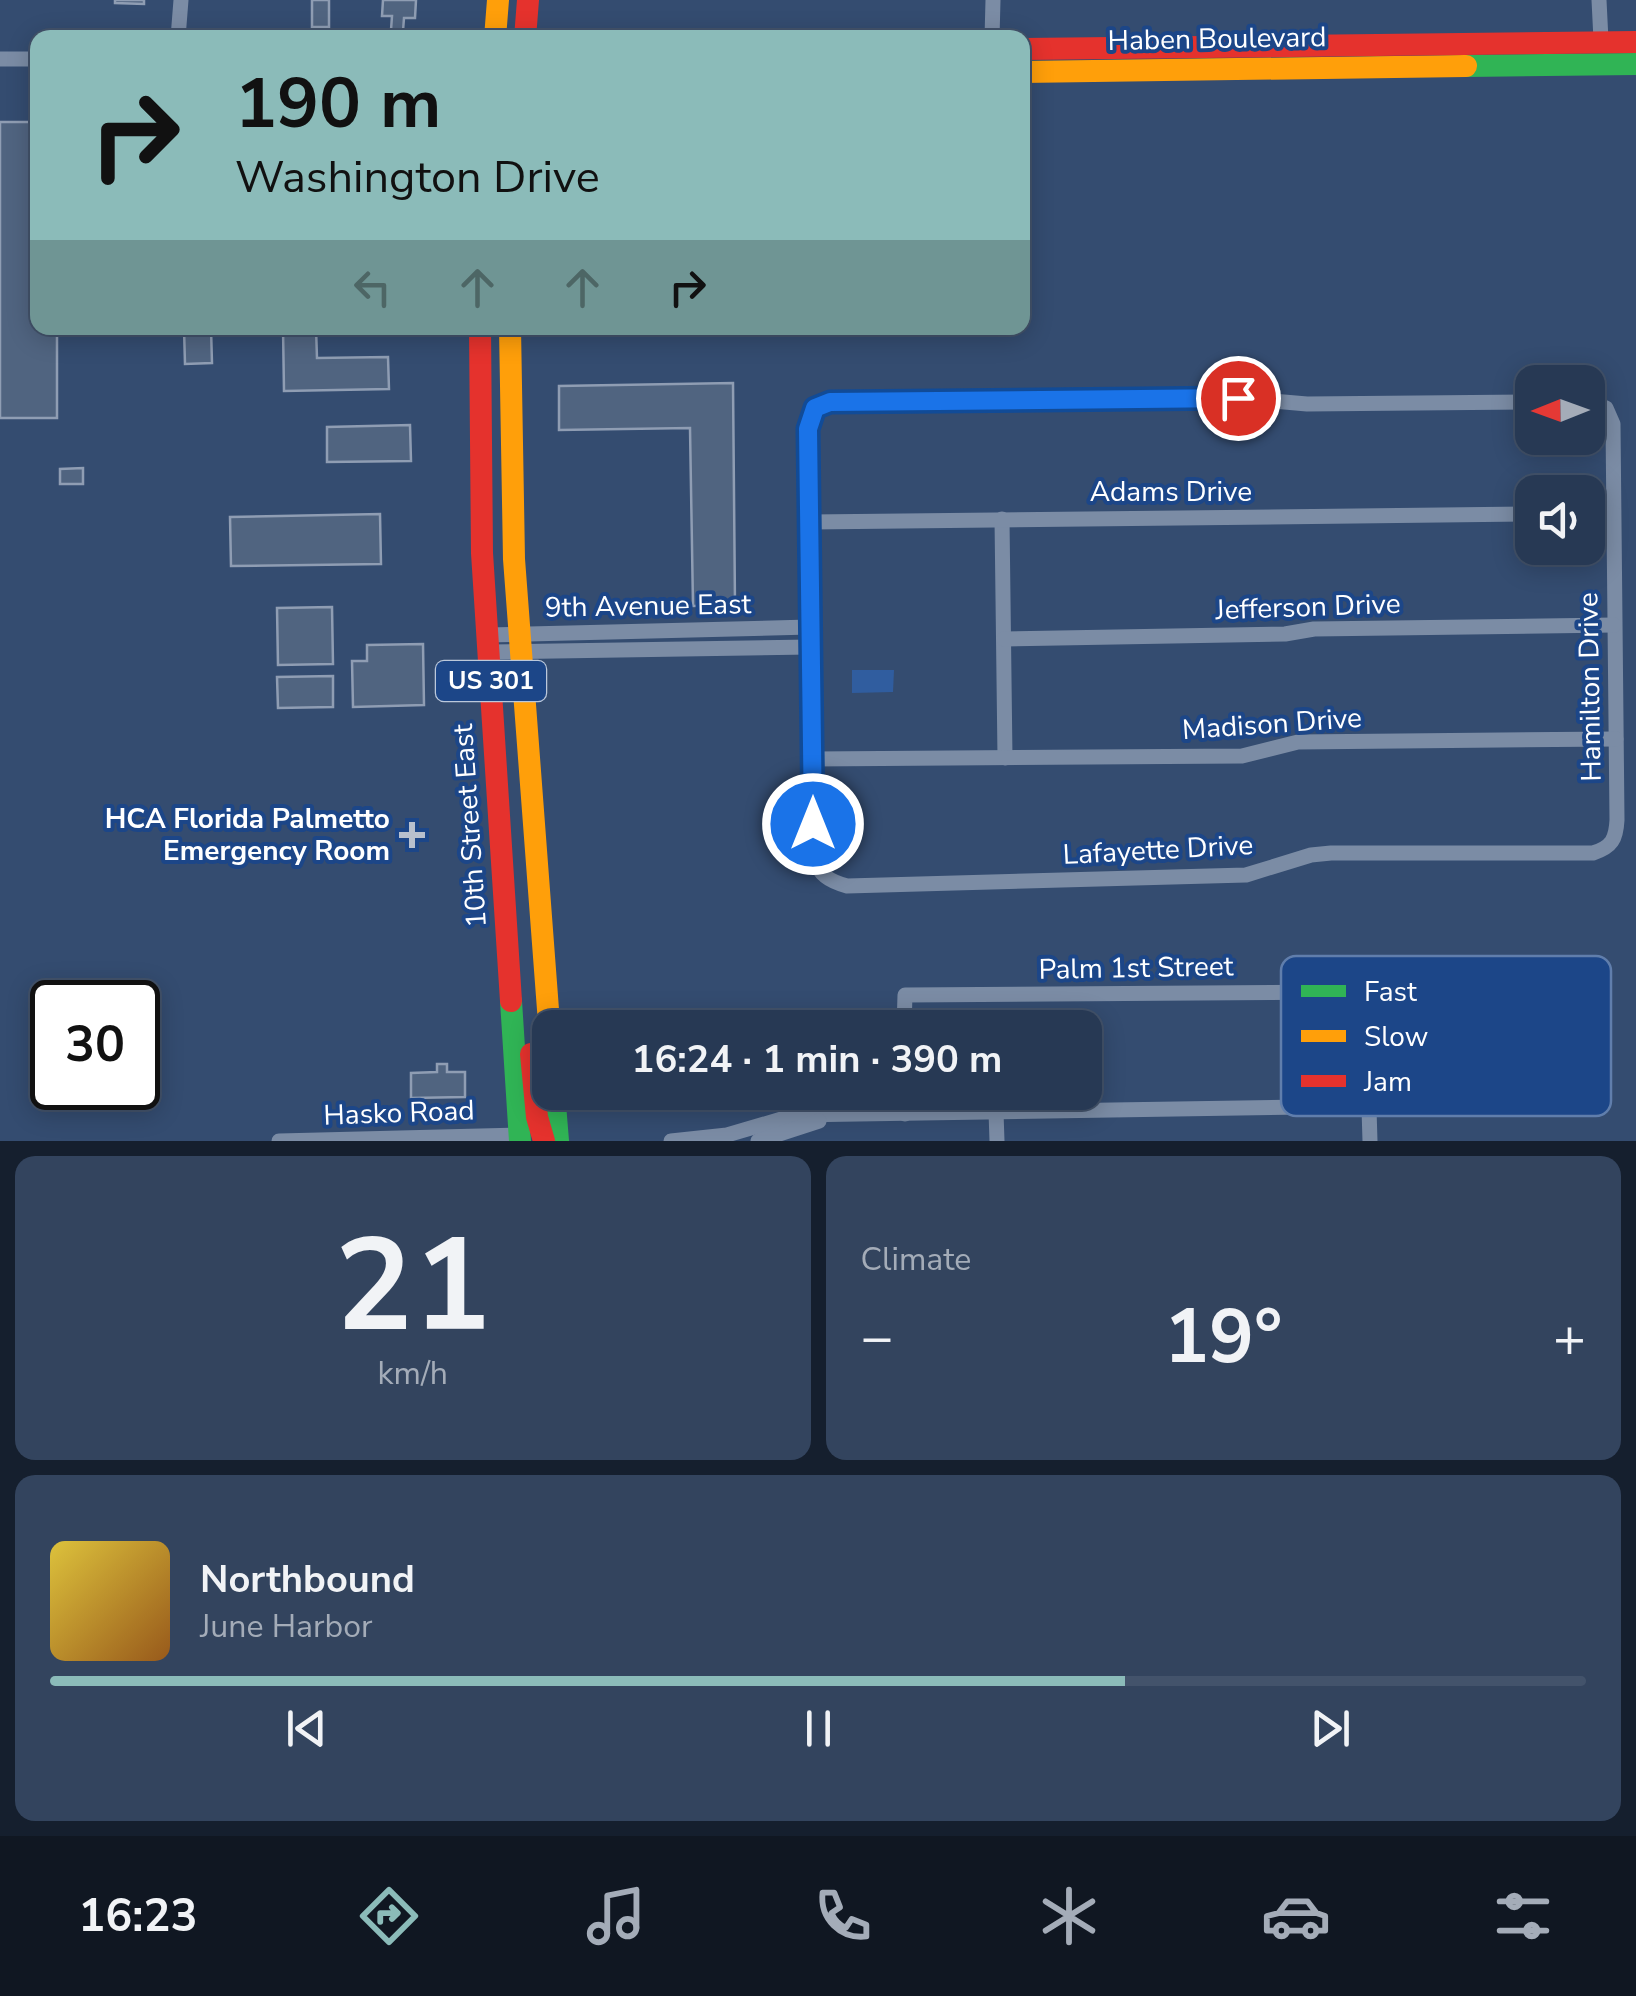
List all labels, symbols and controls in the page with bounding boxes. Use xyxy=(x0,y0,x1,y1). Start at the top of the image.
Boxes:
street label: Haben Boulevard xyxy=(1107,18,1327,60)
text: 190 m xyxy=(235,56,441,152)
icon: right xyxy=(70,70,200,200)
text: Washington Drive xyxy=(235,147,600,208)
icon: left xyxy=(345,260,400,315)
icon: ahead xyxy=(450,260,505,315)
icon: ahead xyxy=(555,260,610,315)
icon: right xyxy=(660,260,715,315)
pin xyxy=(1196,356,1281,441)
north arrow xyxy=(1515,365,1605,455)
map controls xyxy=(1515,365,1605,565)
icon: arrive xyxy=(1211,371,1266,426)
street label: Adams Drive xyxy=(1090,473,1252,511)
button: sound xyxy=(1515,475,1605,565)
street label: 9th Avenue East xyxy=(545,585,752,627)
street label: Jefferson Drive xyxy=(1214,585,1401,629)
street label: Hamilton Drive xyxy=(1569,592,1611,782)
road number: US 301 xyxy=(436,661,546,701)
street label: Madison Drive xyxy=(1181,699,1363,749)
street label: 10th Street East xyxy=(444,723,496,929)
position arrow xyxy=(761,772,865,876)
place label: HCA Florida Palmetto Emergency Room xyxy=(105,800,390,870)
marker: HCA Florida Palmetto Emergency Room xyxy=(399,822,425,848)
street label: Lafayette Drive xyxy=(1062,826,1254,874)
street label: Palm 1st Street xyxy=(1038,947,1234,989)
legend xyxy=(1281,956,1611,1116)
text: Fast xyxy=(1364,973,1417,1011)
speed limit sign: 30 xyxy=(30,980,160,1110)
text: Slow xyxy=(1364,1018,1428,1056)
text: 16:24 · 1 min · 390 m xyxy=(632,1034,1002,1085)
text: Jam xyxy=(1363,1063,1412,1101)
street label: Hasko Road xyxy=(323,1091,475,1135)
text: 21 xyxy=(335,1198,491,1375)
text: Climate xyxy=(861,1238,971,1281)
text: 19° xyxy=(1164,1286,1282,1388)
text: − xyxy=(861,1300,894,1375)
text: + xyxy=(1553,1300,1586,1375)
text: km/h xyxy=(377,1352,448,1395)
text: Northbound xyxy=(200,1554,415,1605)
text: June Harbor xyxy=(200,1605,372,1648)
icon: previous xyxy=(279,1701,334,1756)
icon: pause xyxy=(791,1701,846,1756)
icon: next xyxy=(1303,1701,1358,1756)
icon: directions xyxy=(354,1881,424,1951)
icon: music xyxy=(581,1881,651,1951)
icon: phone xyxy=(808,1881,878,1951)
icon: climate xyxy=(1034,1881,1104,1951)
icon: car xyxy=(1261,1881,1331,1951)
icon: filters xyxy=(1488,1881,1558,1951)
text: 16:23 xyxy=(78,1886,198,1947)

